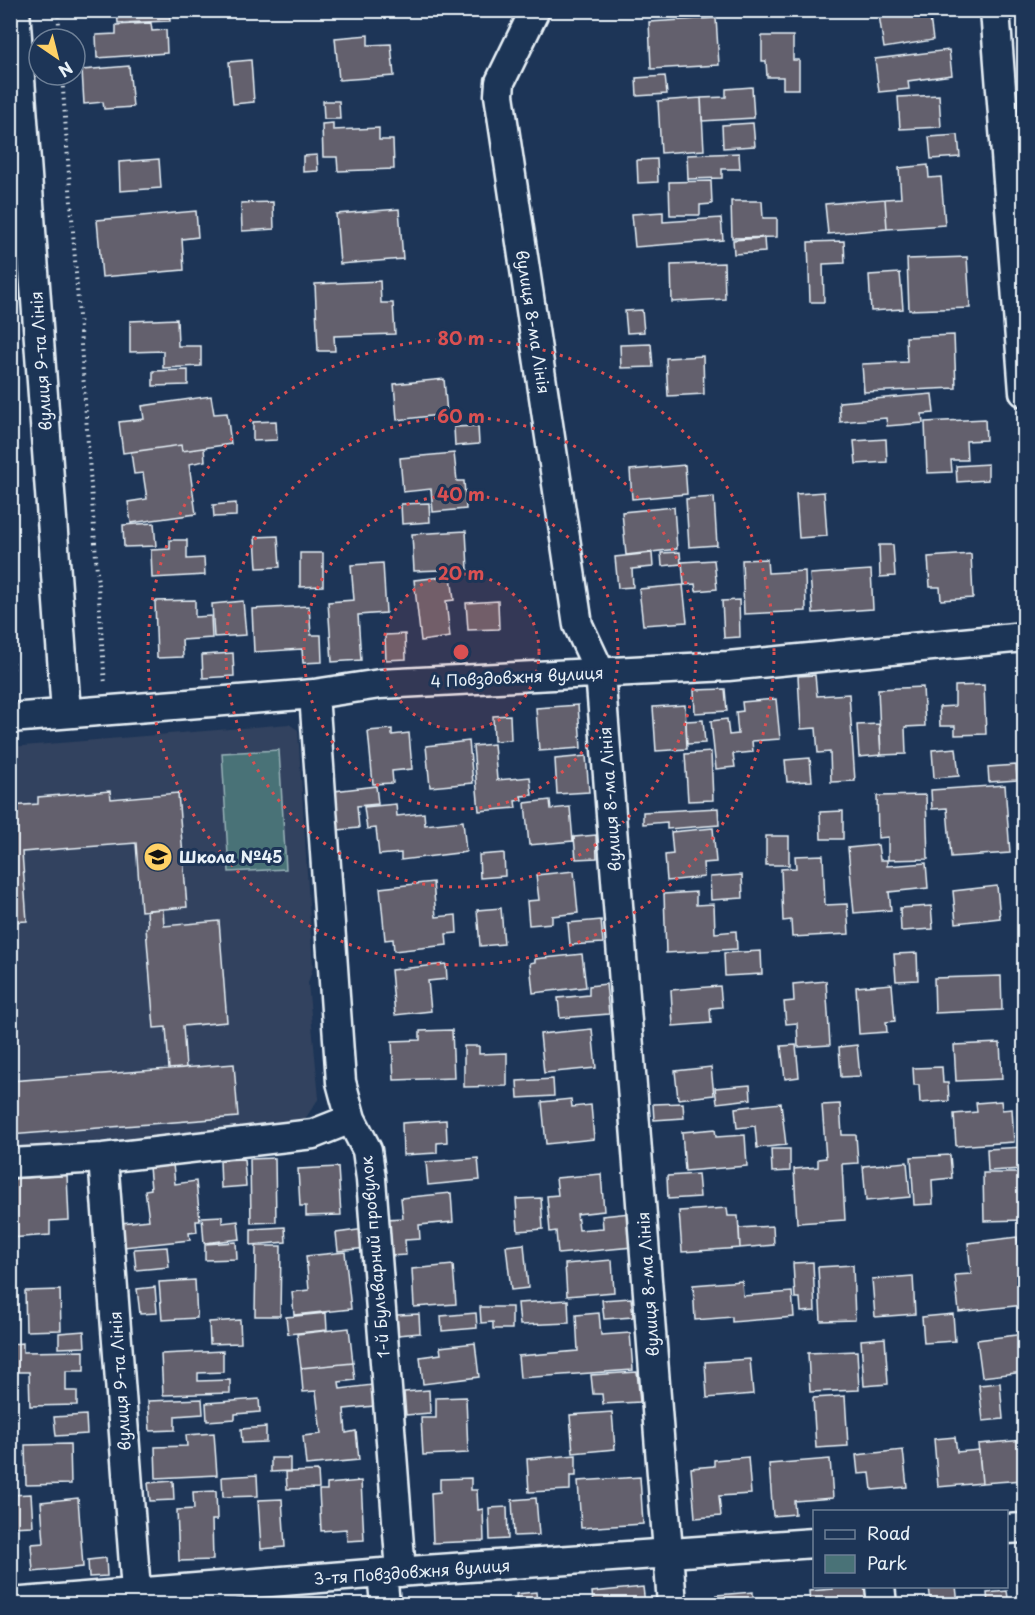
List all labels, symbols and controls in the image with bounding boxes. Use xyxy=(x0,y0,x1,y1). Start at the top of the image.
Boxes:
north arrow xyxy=(27,27,87,87)
text: N xyxy=(54,57,78,84)
street label: вулиця 8-ма Лінія xyxy=(511,248,557,395)
street label: вулиця 9-та Лінія xyxy=(23,291,57,432)
text: 80 m xyxy=(437,324,485,351)
text: 60 m xyxy=(437,402,485,429)
text: 40 m xyxy=(437,480,485,507)
text: 20 m xyxy=(438,559,484,586)
centre of rings xyxy=(451,642,471,662)
street label: 4 Повздовжня вулиця xyxy=(430,659,604,693)
street label: вулиця 8-ма Лінія xyxy=(592,726,626,872)
school or university icon: Школа №45 xyxy=(142,841,174,873)
place label: Школа №45 xyxy=(179,844,282,868)
street label: 1-й Бульварний провулок xyxy=(353,1155,395,1359)
street label: вулиця 8-ма Лінія xyxy=(630,1211,664,1357)
street label: вулиця 9-та Лінія xyxy=(102,1311,136,1452)
legend xyxy=(813,1510,1008,1588)
text: Road xyxy=(867,1519,911,1546)
text: Park xyxy=(867,1549,907,1576)
street label: 3-тя Повздовжня вулиця xyxy=(313,1552,511,1590)

